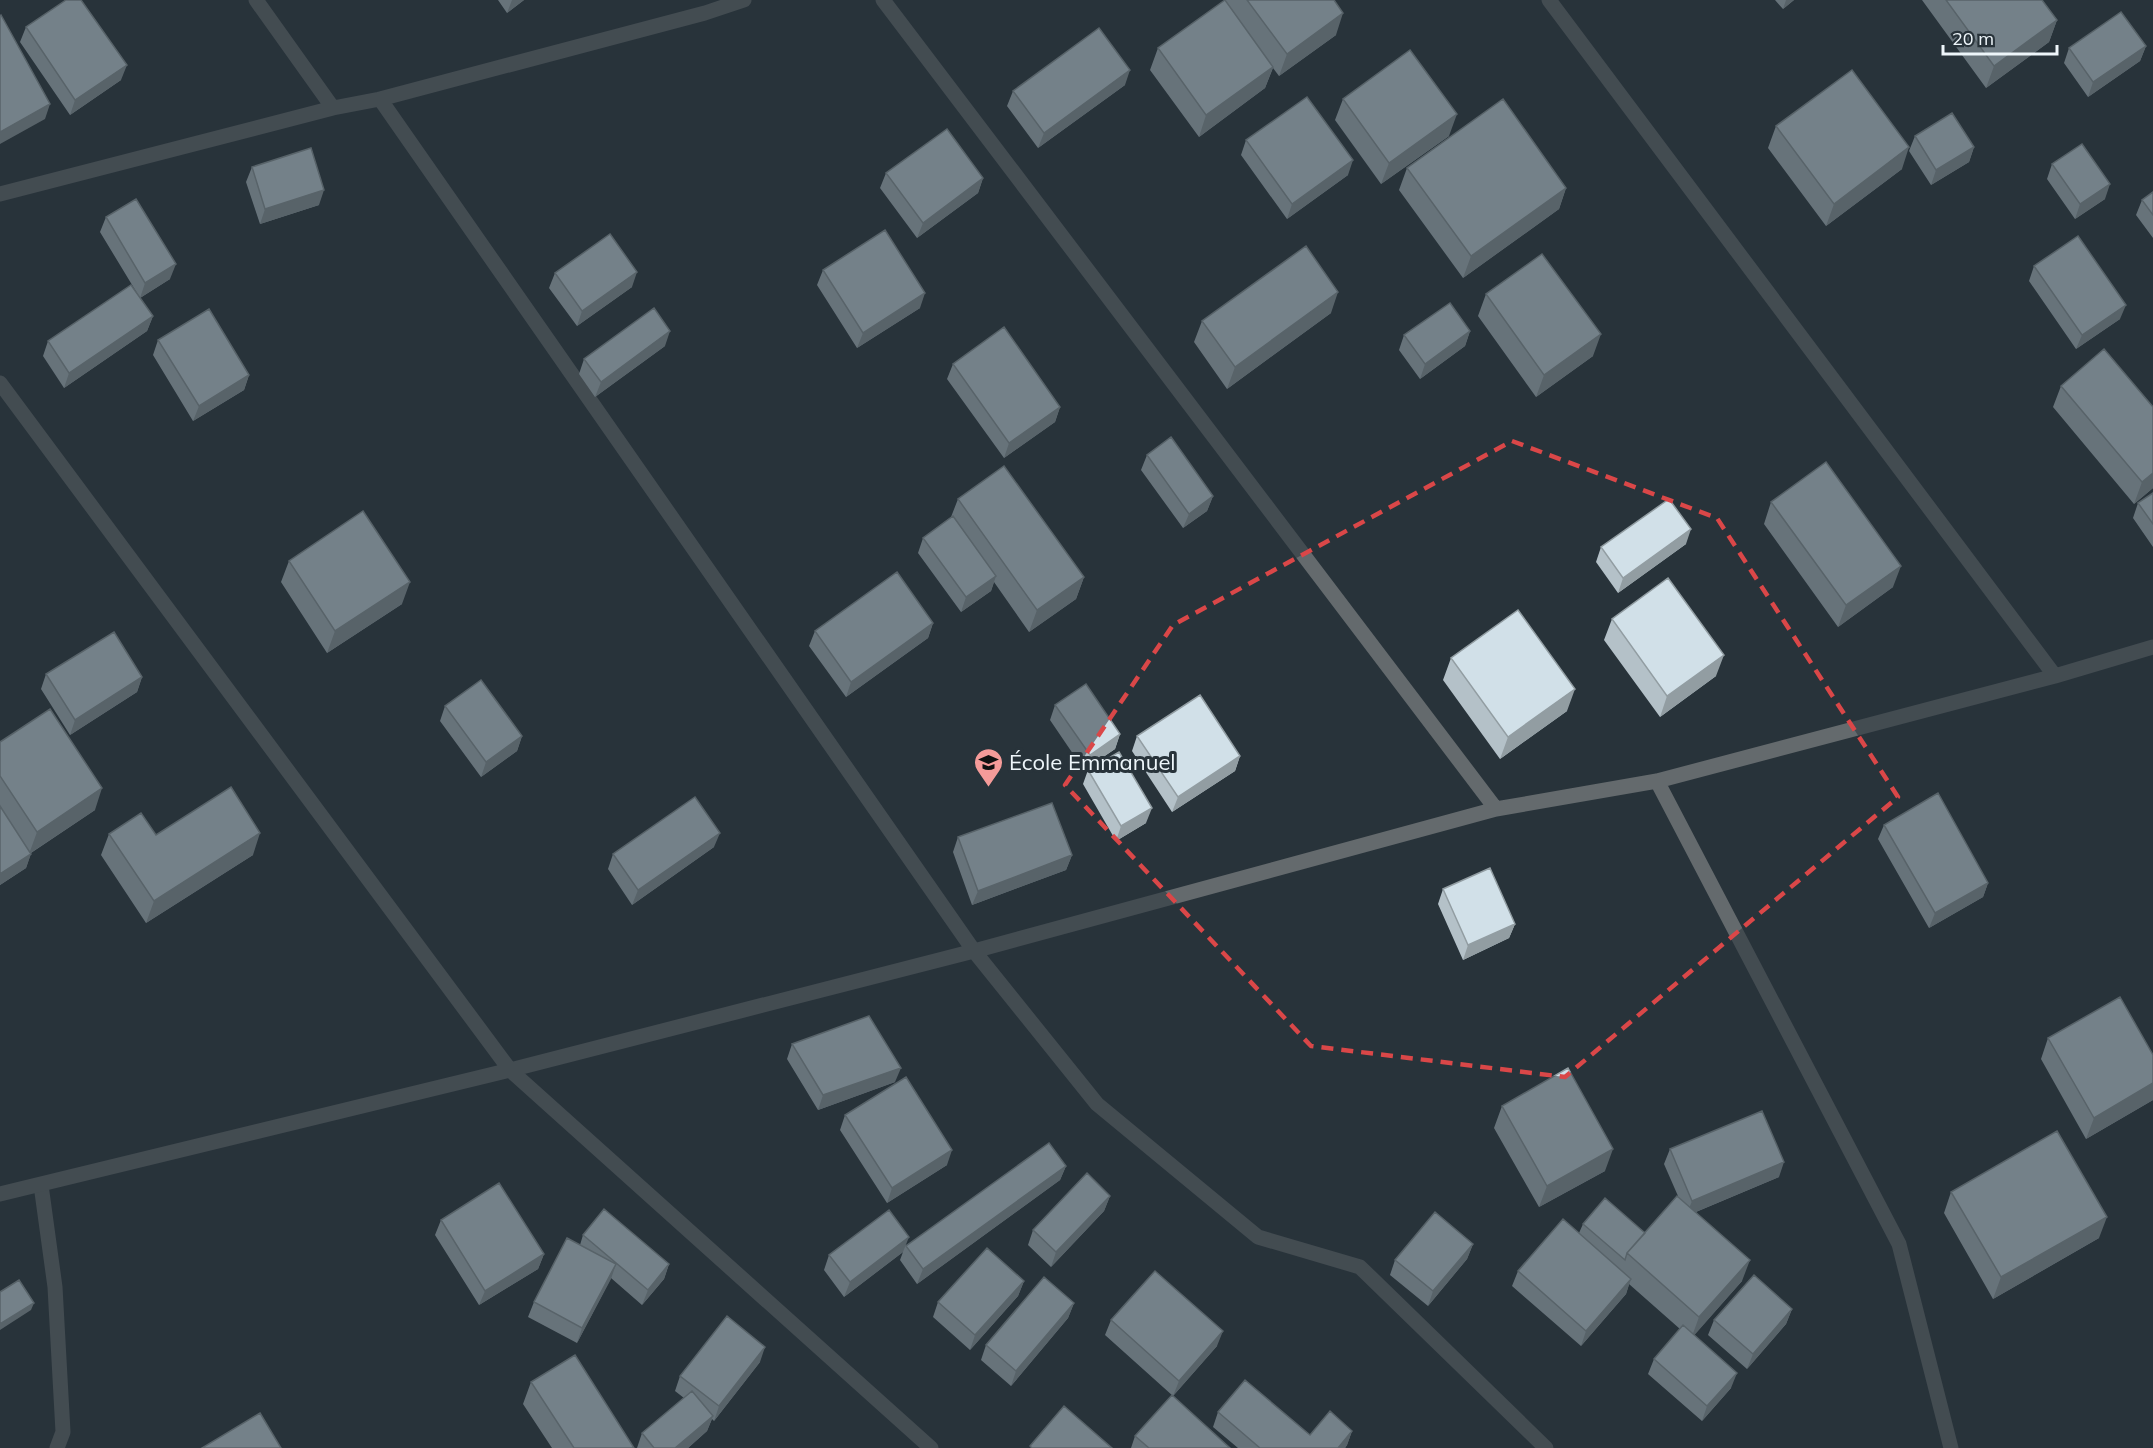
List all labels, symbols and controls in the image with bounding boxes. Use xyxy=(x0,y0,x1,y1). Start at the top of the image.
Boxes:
scale bar xyxy=(1943,18,2057,56)
text: 20 m xyxy=(1952,27,1994,50)
school or university icon: École Emmanuel xyxy=(972,746,1004,788)
place label: École Emmanuel xyxy=(1009,748,1176,776)

